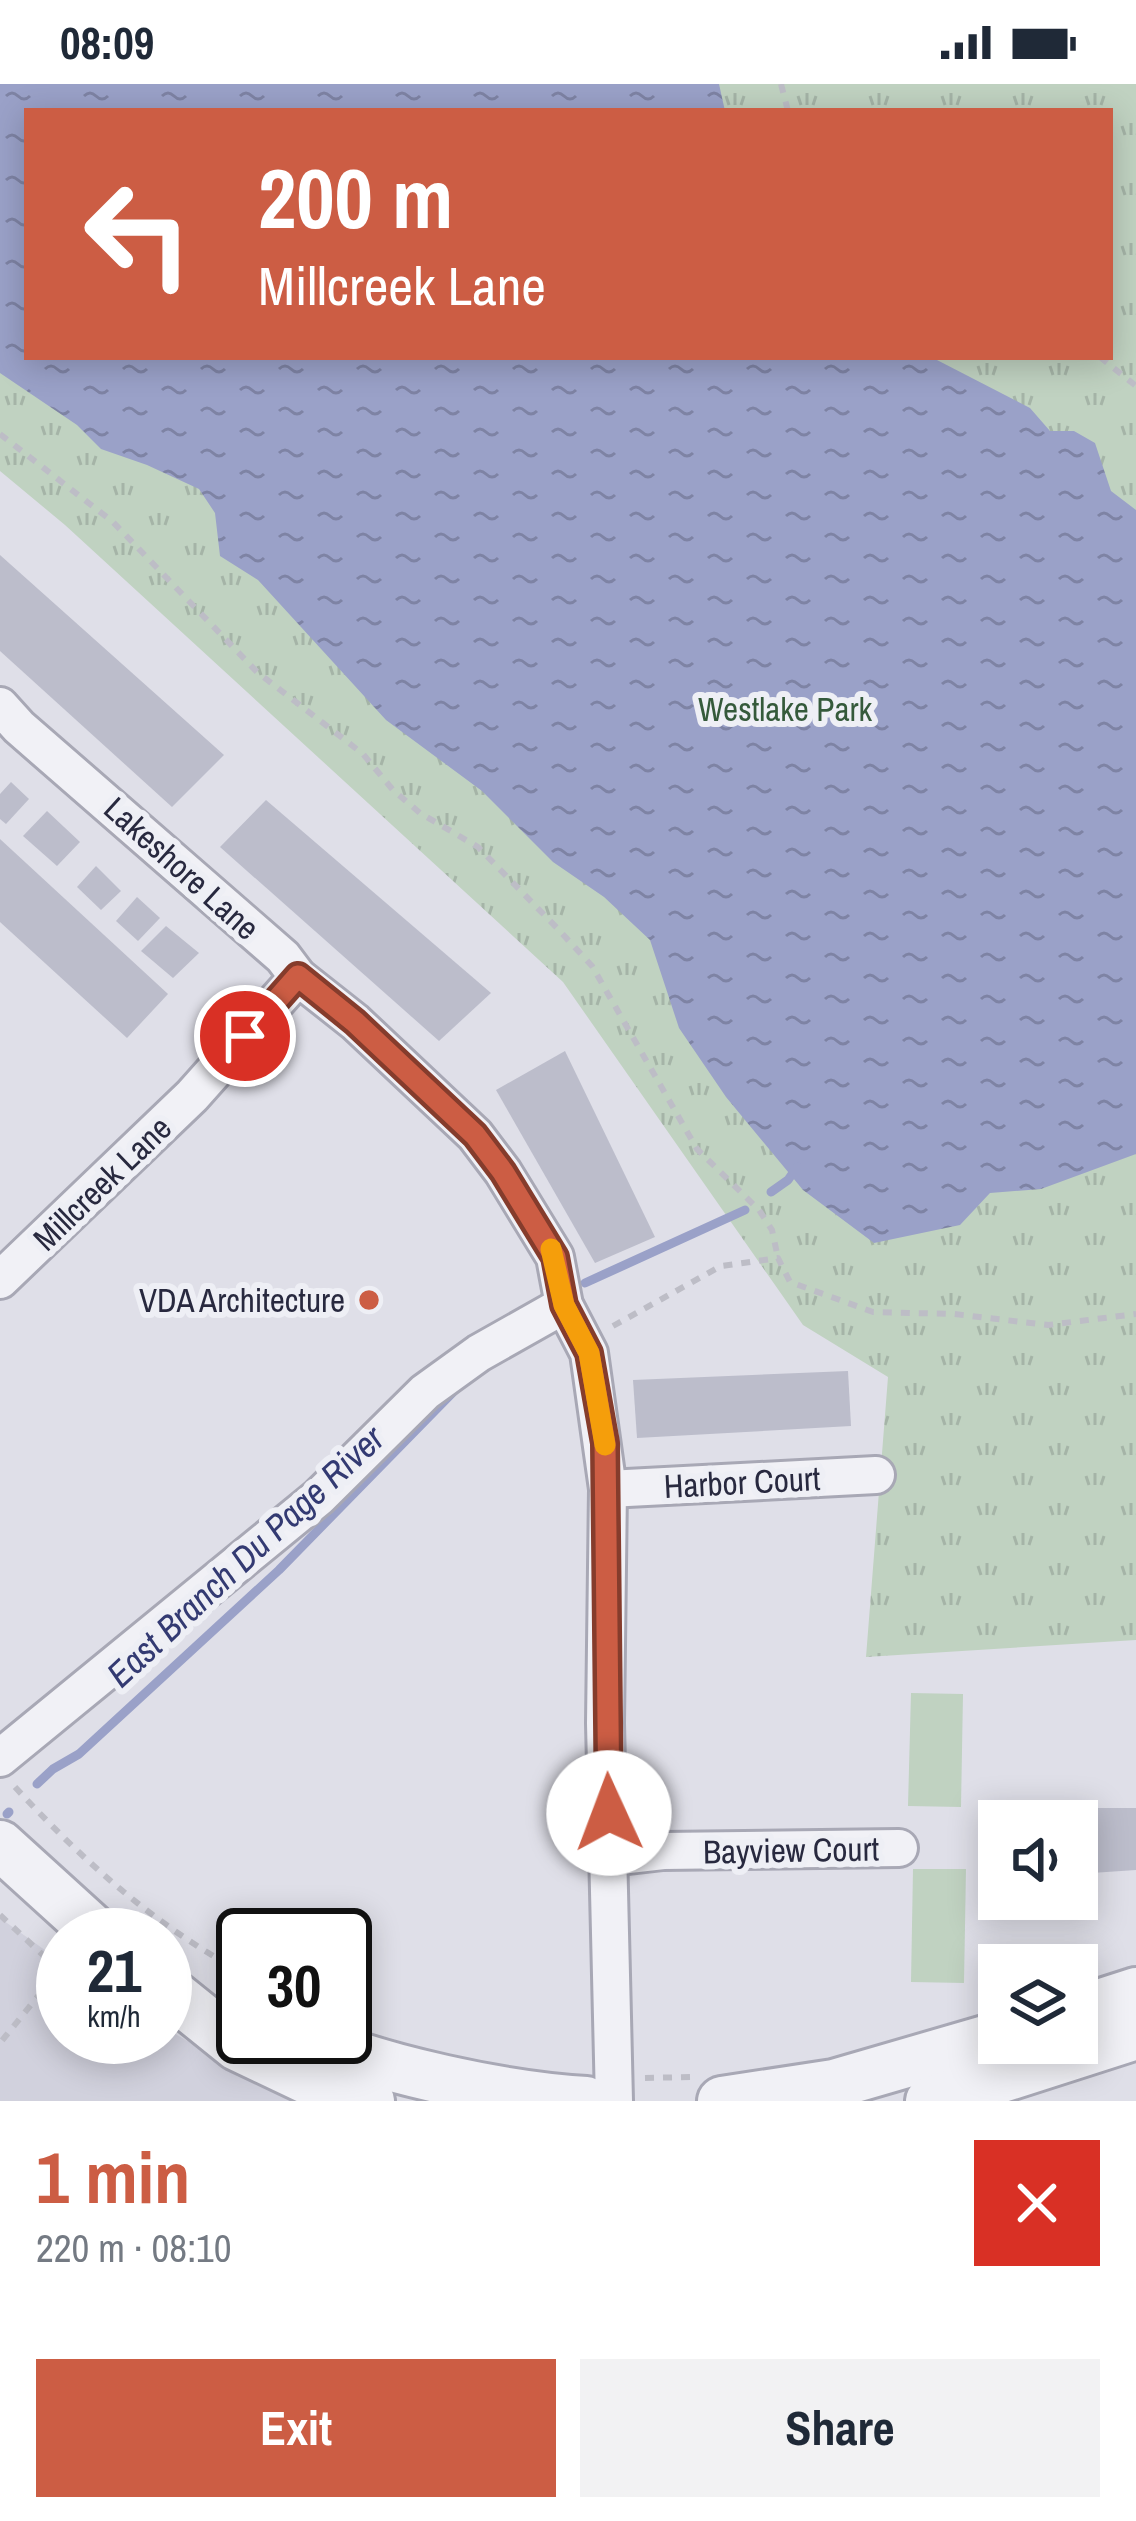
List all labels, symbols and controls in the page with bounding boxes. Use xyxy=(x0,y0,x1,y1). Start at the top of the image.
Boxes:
text: 08:09 xyxy=(60,12,154,73)
text: 200 m xyxy=(258,141,453,254)
icon: left xyxy=(60,156,216,312)
text: Millcreek Lane xyxy=(258,249,546,322)
park label: Westlake Park xyxy=(698,687,872,731)
street label: Lakeshore Lane xyxy=(95,787,269,949)
pin xyxy=(194,985,296,1087)
icon: arrive xyxy=(212,1003,278,1069)
street label: Millcreek Lane xyxy=(23,1106,181,1260)
place label: VDA Architecture xyxy=(139,1278,345,1322)
marker: VDA Architecture xyxy=(356,1287,382,1313)
water label: East Branch Du Page River xyxy=(96,1414,395,1697)
street label: Harbor Court xyxy=(663,1456,821,1508)
position arrow xyxy=(546,1750,672,1876)
map controls xyxy=(978,1800,1098,2064)
button: sound xyxy=(978,1800,1098,1920)
street label: Bayview Court xyxy=(703,1826,879,1874)
speed limit sign: 30 xyxy=(216,1908,372,2064)
text: 21 xyxy=(87,1930,141,2011)
button: layers xyxy=(978,1944,1098,2064)
text: km/h xyxy=(87,1996,141,2036)
text: 1 min xyxy=(36,2128,190,2225)
button: close xyxy=(974,2140,1100,2266)
text: 220 m · 08:10 xyxy=(36,2222,232,2274)
button: Exit xyxy=(36,2359,556,2497)
button: Share xyxy=(580,2359,1100,2497)

